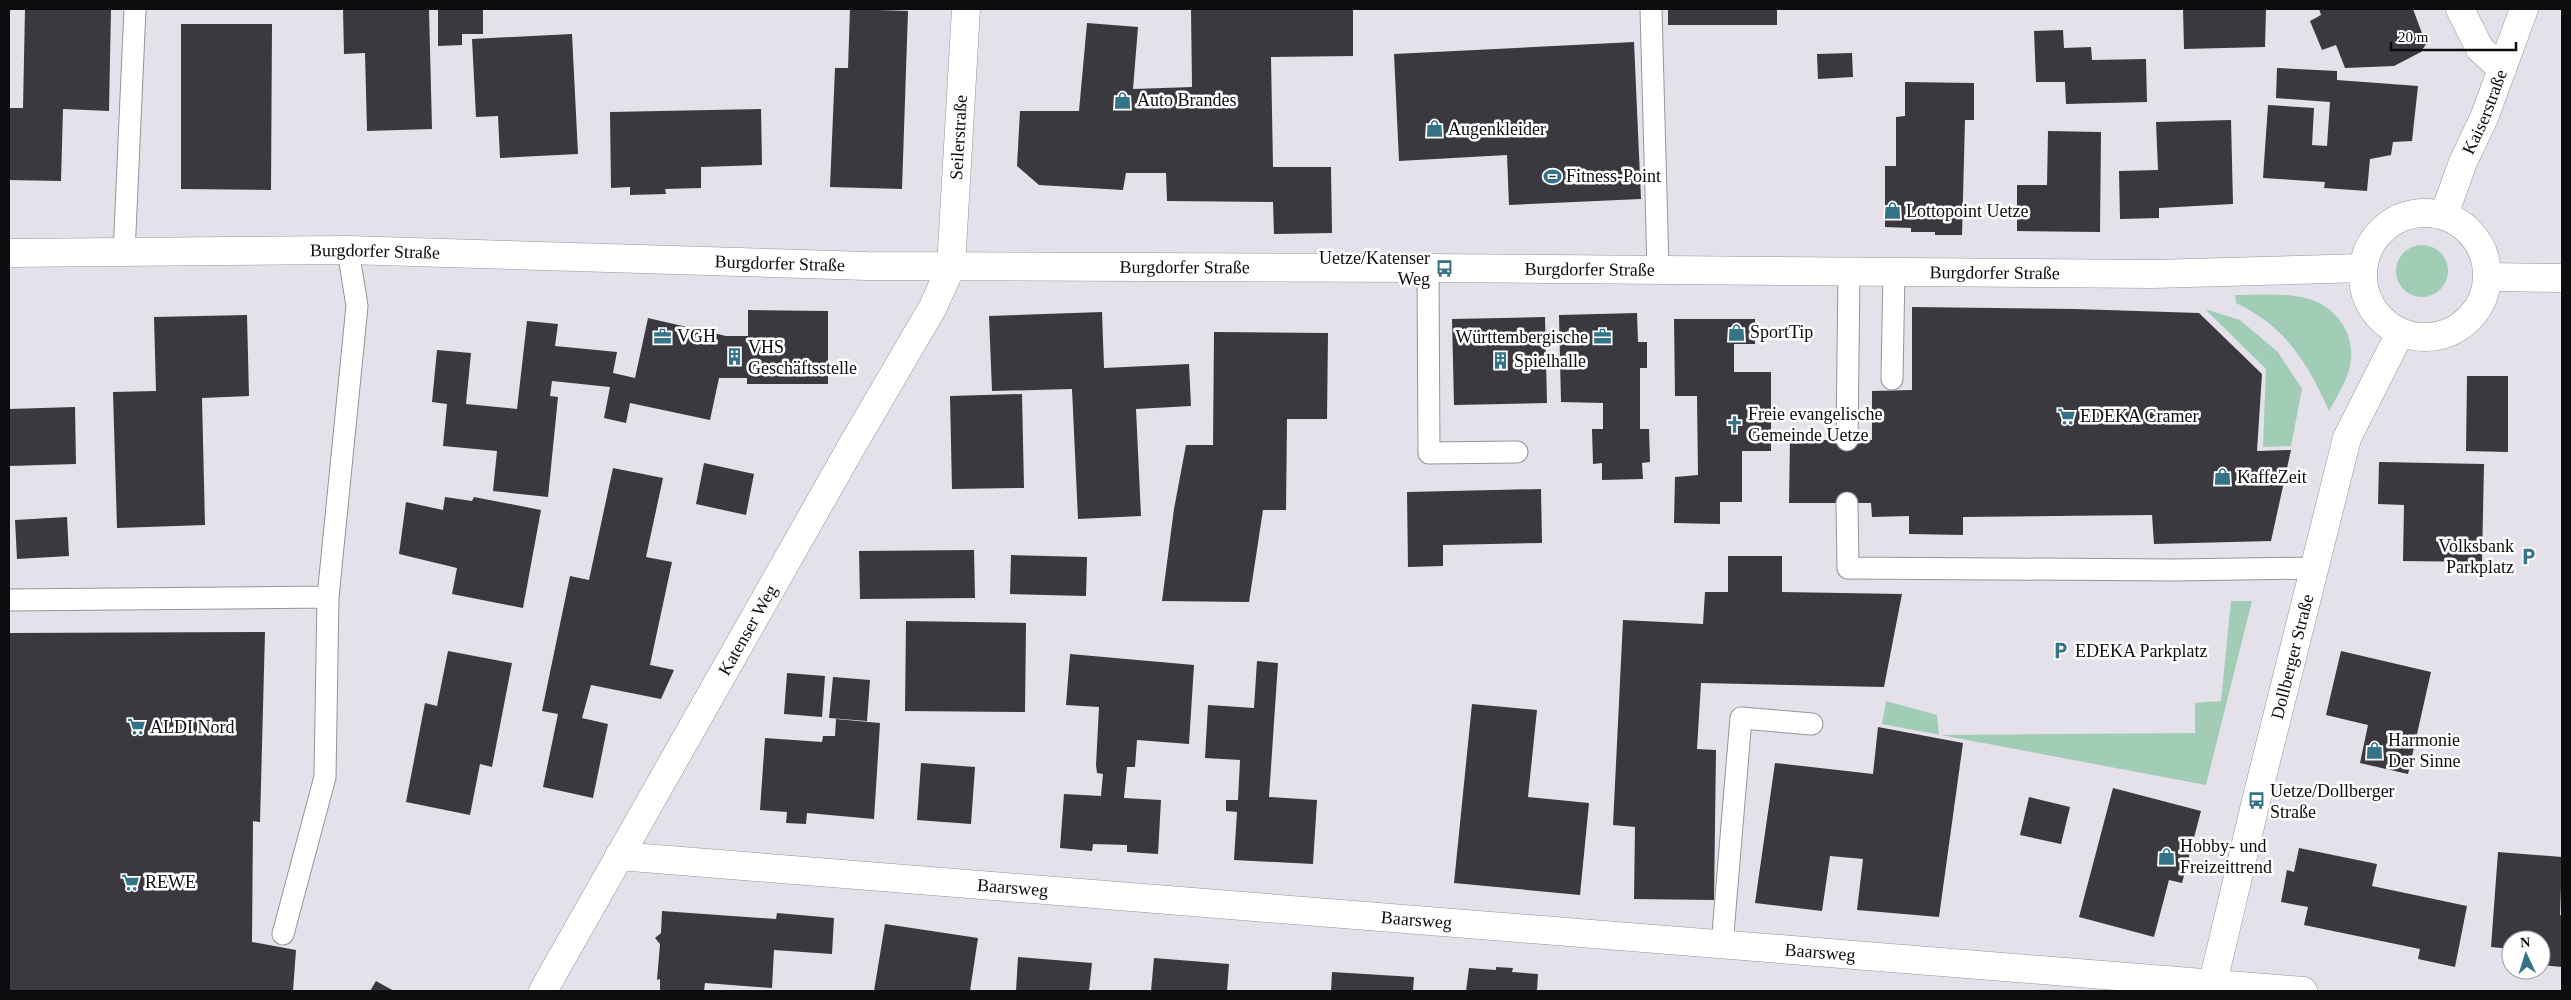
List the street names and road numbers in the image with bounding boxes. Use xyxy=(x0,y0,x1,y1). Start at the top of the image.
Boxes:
street label: Kaiserstraße xyxy=(2458,67,2511,158)
street label: Seilerstraße xyxy=(946,94,971,181)
street label: Burgdorfer Straße xyxy=(310,240,440,263)
street label: Burgdorfer Straße xyxy=(714,251,845,275)
street label: Burgdorfer Straße xyxy=(1120,257,1250,277)
street label: Burgdorfer Straße xyxy=(1525,259,1655,280)
street label: Burgdorfer Straße xyxy=(1930,262,2060,283)
street label: Katenser Weg xyxy=(714,581,781,679)
street label: Dollberger Straße xyxy=(2267,592,2317,721)
street label: Baarsweg xyxy=(977,875,1049,900)
street label: Baarsweg xyxy=(1380,907,1453,933)
street label: Baarsweg xyxy=(1784,939,1856,965)

